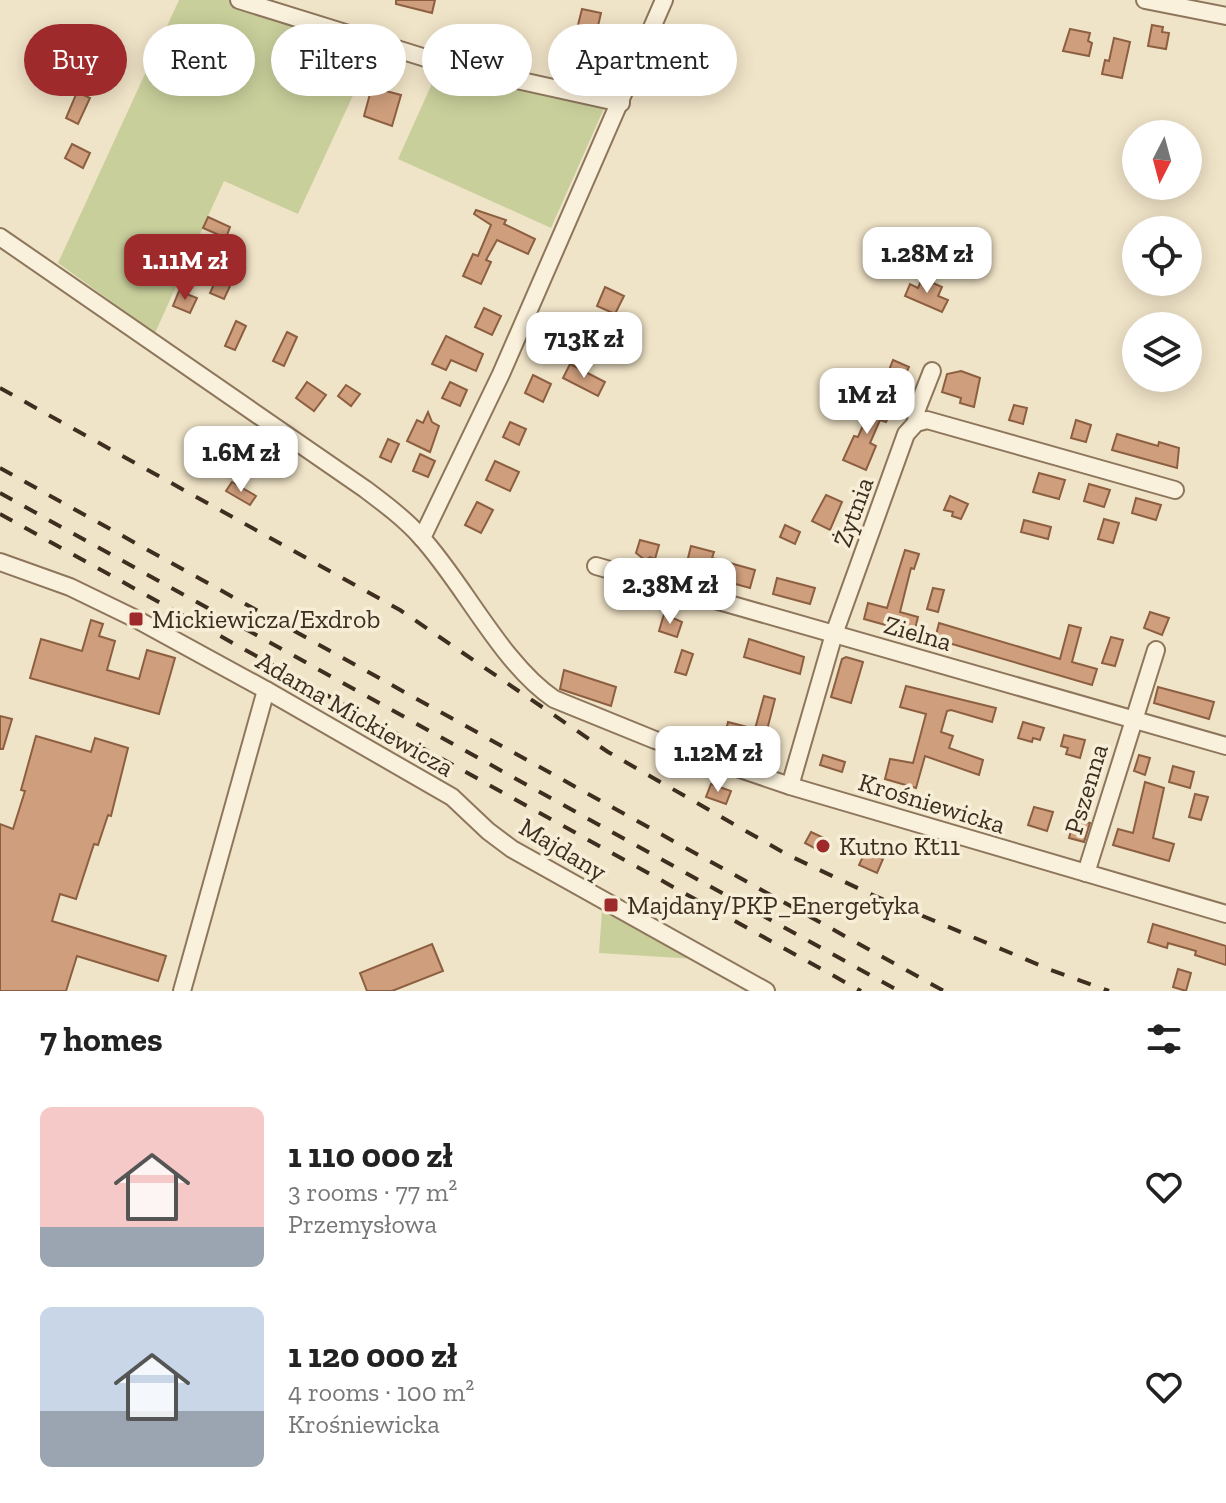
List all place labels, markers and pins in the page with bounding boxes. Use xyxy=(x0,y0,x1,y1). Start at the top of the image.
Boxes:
pin: 1.28M zł xyxy=(844,227,1010,295)
pin: 1.11M zł xyxy=(102,234,268,302)
pin: 713K zł xyxy=(510,312,658,380)
pin: 1M zł xyxy=(811,368,923,436)
pin: 1.6M zł xyxy=(167,426,315,494)
pin: 2.38M zł xyxy=(587,558,753,626)
place label: Mickiewicza/Exdrob xyxy=(152,603,380,635)
marker: Mickiewicza/Exdrob xyxy=(127,610,145,628)
pin: 1.12M zł xyxy=(635,726,801,794)
place label: Kutno Kt11 xyxy=(839,830,960,862)
marker: Kutno Kt11 xyxy=(814,837,832,855)
place label: Majdany/PKP_Energetyka xyxy=(627,889,920,921)
marker: Majdany/PKP_Energetyka xyxy=(602,896,620,914)

